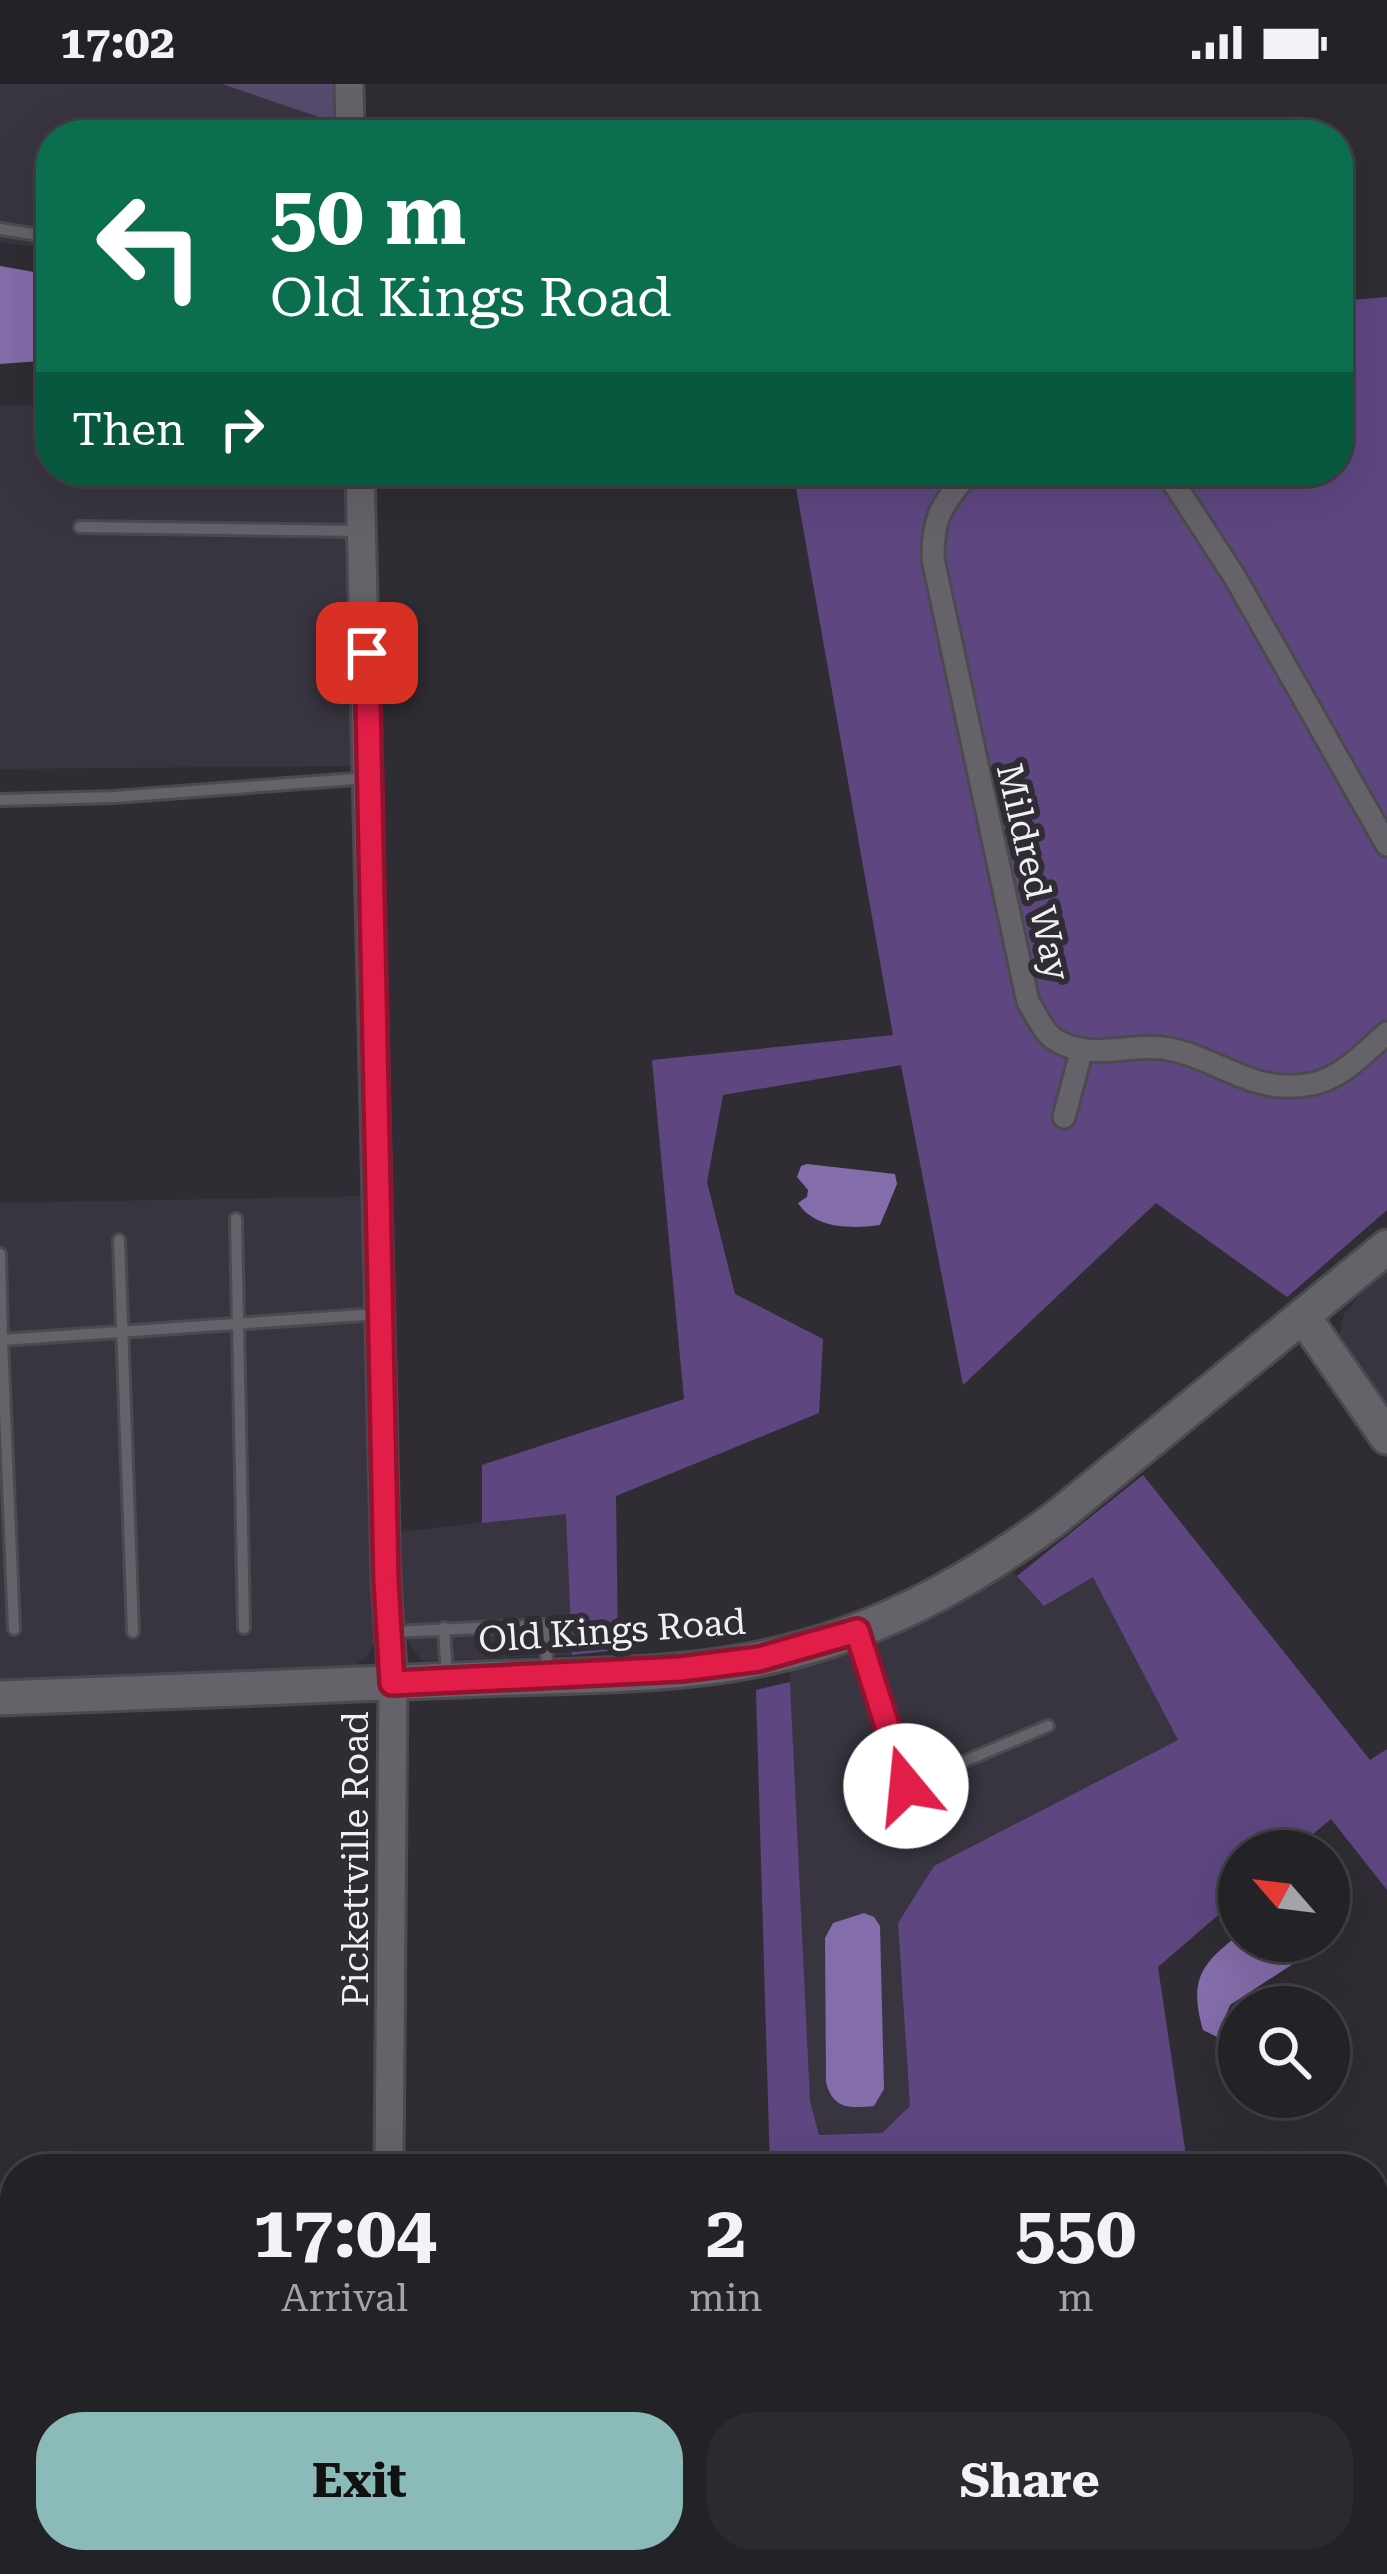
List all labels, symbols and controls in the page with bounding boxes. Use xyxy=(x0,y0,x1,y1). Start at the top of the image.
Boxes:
text: 17:02 xyxy=(60,16,175,69)
text: 50 m xyxy=(270,166,466,264)
icon: left xyxy=(72,168,228,324)
text: Old Kings Road xyxy=(270,266,672,329)
icon: right xyxy=(209,396,275,462)
text: Then xyxy=(72,403,185,456)
pin xyxy=(316,602,418,704)
icon: arrive xyxy=(334,620,400,686)
street label: Mildred Way xyxy=(988,760,1079,986)
street label: Old Kings Road xyxy=(477,1601,747,1661)
street label: Pickettville Road xyxy=(335,1711,377,2007)
position arrow xyxy=(843,1723,969,1849)
north arrow xyxy=(1218,1830,1350,1962)
map controls xyxy=(1218,1830,1350,2118)
button: search xyxy=(1218,1986,1350,2118)
text: 17:04 xyxy=(253,2190,437,2275)
text: 2 xyxy=(706,2190,746,2275)
text: 550 xyxy=(1015,2190,1136,2275)
text: Arrival xyxy=(281,2275,408,2321)
text: min xyxy=(689,2275,763,2321)
text: m xyxy=(1058,2275,1094,2321)
button: Exit xyxy=(36,2412,683,2550)
button: Share xyxy=(707,2412,1353,2550)

